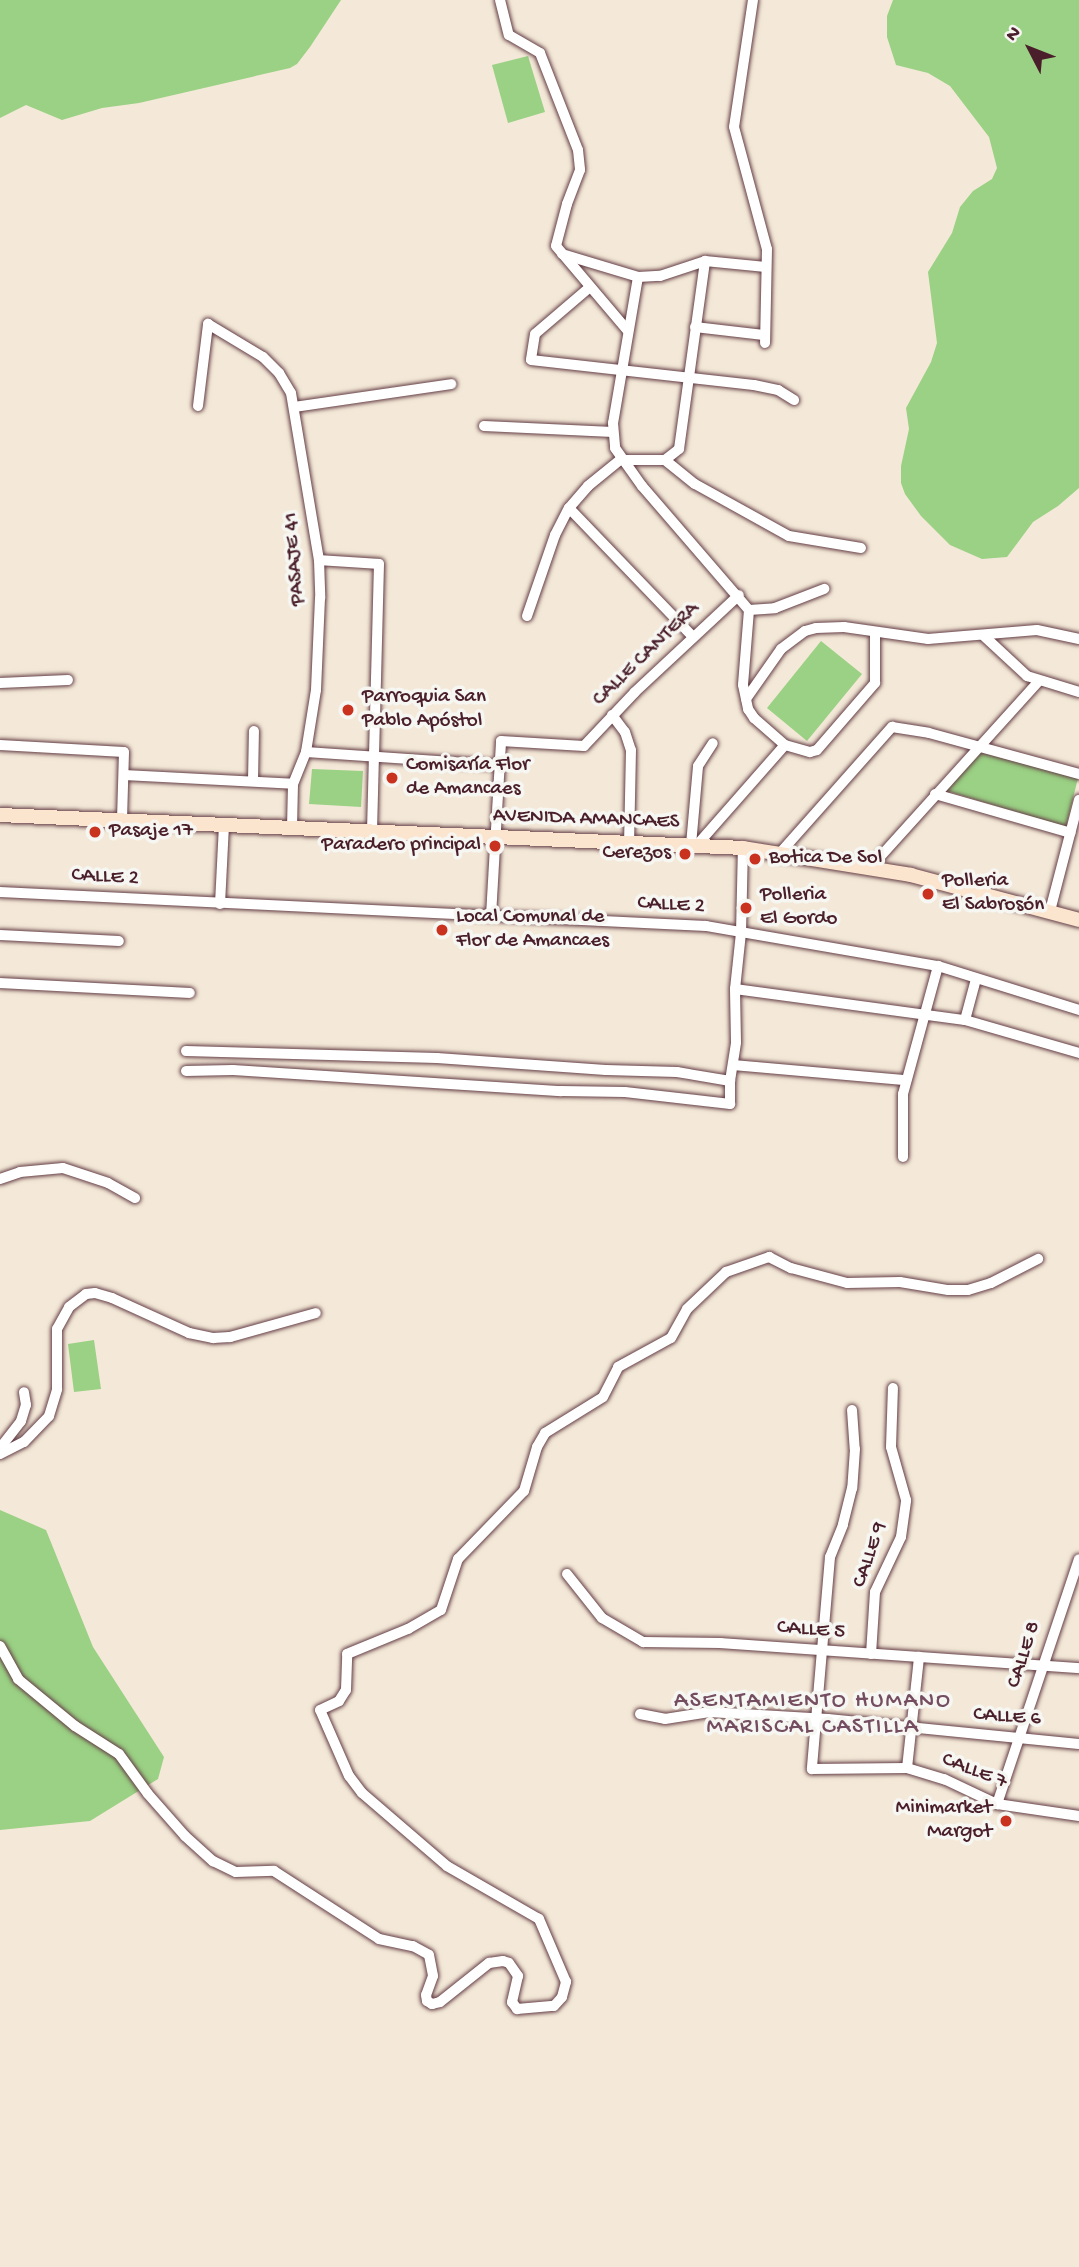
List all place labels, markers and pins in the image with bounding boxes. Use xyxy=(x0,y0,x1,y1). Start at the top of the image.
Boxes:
place label: Parroquia San Pablo Apóstol xyxy=(362,685,486,735)
marker: Parroquia San Pablo Apóstol xyxy=(340,702,356,718)
place label: Comisaría Flor de Amancaes xyxy=(406,753,529,803)
marker: Comisaría Flor de Amancaes xyxy=(384,770,400,786)
place label: Pasaje 17 xyxy=(109,819,193,845)
marker: Pasaje 17 xyxy=(87,824,103,840)
place label: Paradero principal xyxy=(322,833,481,859)
marker: Paradero principal xyxy=(487,838,503,854)
place label: Cerezos xyxy=(603,841,671,867)
marker: Cerezos xyxy=(677,846,693,862)
place label: Botica De Sol xyxy=(769,846,882,872)
marker: Botica De Sol xyxy=(747,851,763,867)
place label: Polleria El Sabrosón xyxy=(942,869,1044,919)
place label: Polleria El Gordo xyxy=(760,883,837,933)
marker: Polleria El Sabrosón xyxy=(920,886,936,902)
marker: Polleria El Gordo xyxy=(738,900,754,916)
place label: Local Comunal de Flor de Amancaes xyxy=(456,905,609,955)
marker: Local Comunal de Flor de Amancaes xyxy=(434,922,450,938)
place label: Minimarket Margot xyxy=(896,1796,992,1846)
marker: Minimarket Margot xyxy=(998,1813,1014,1829)

